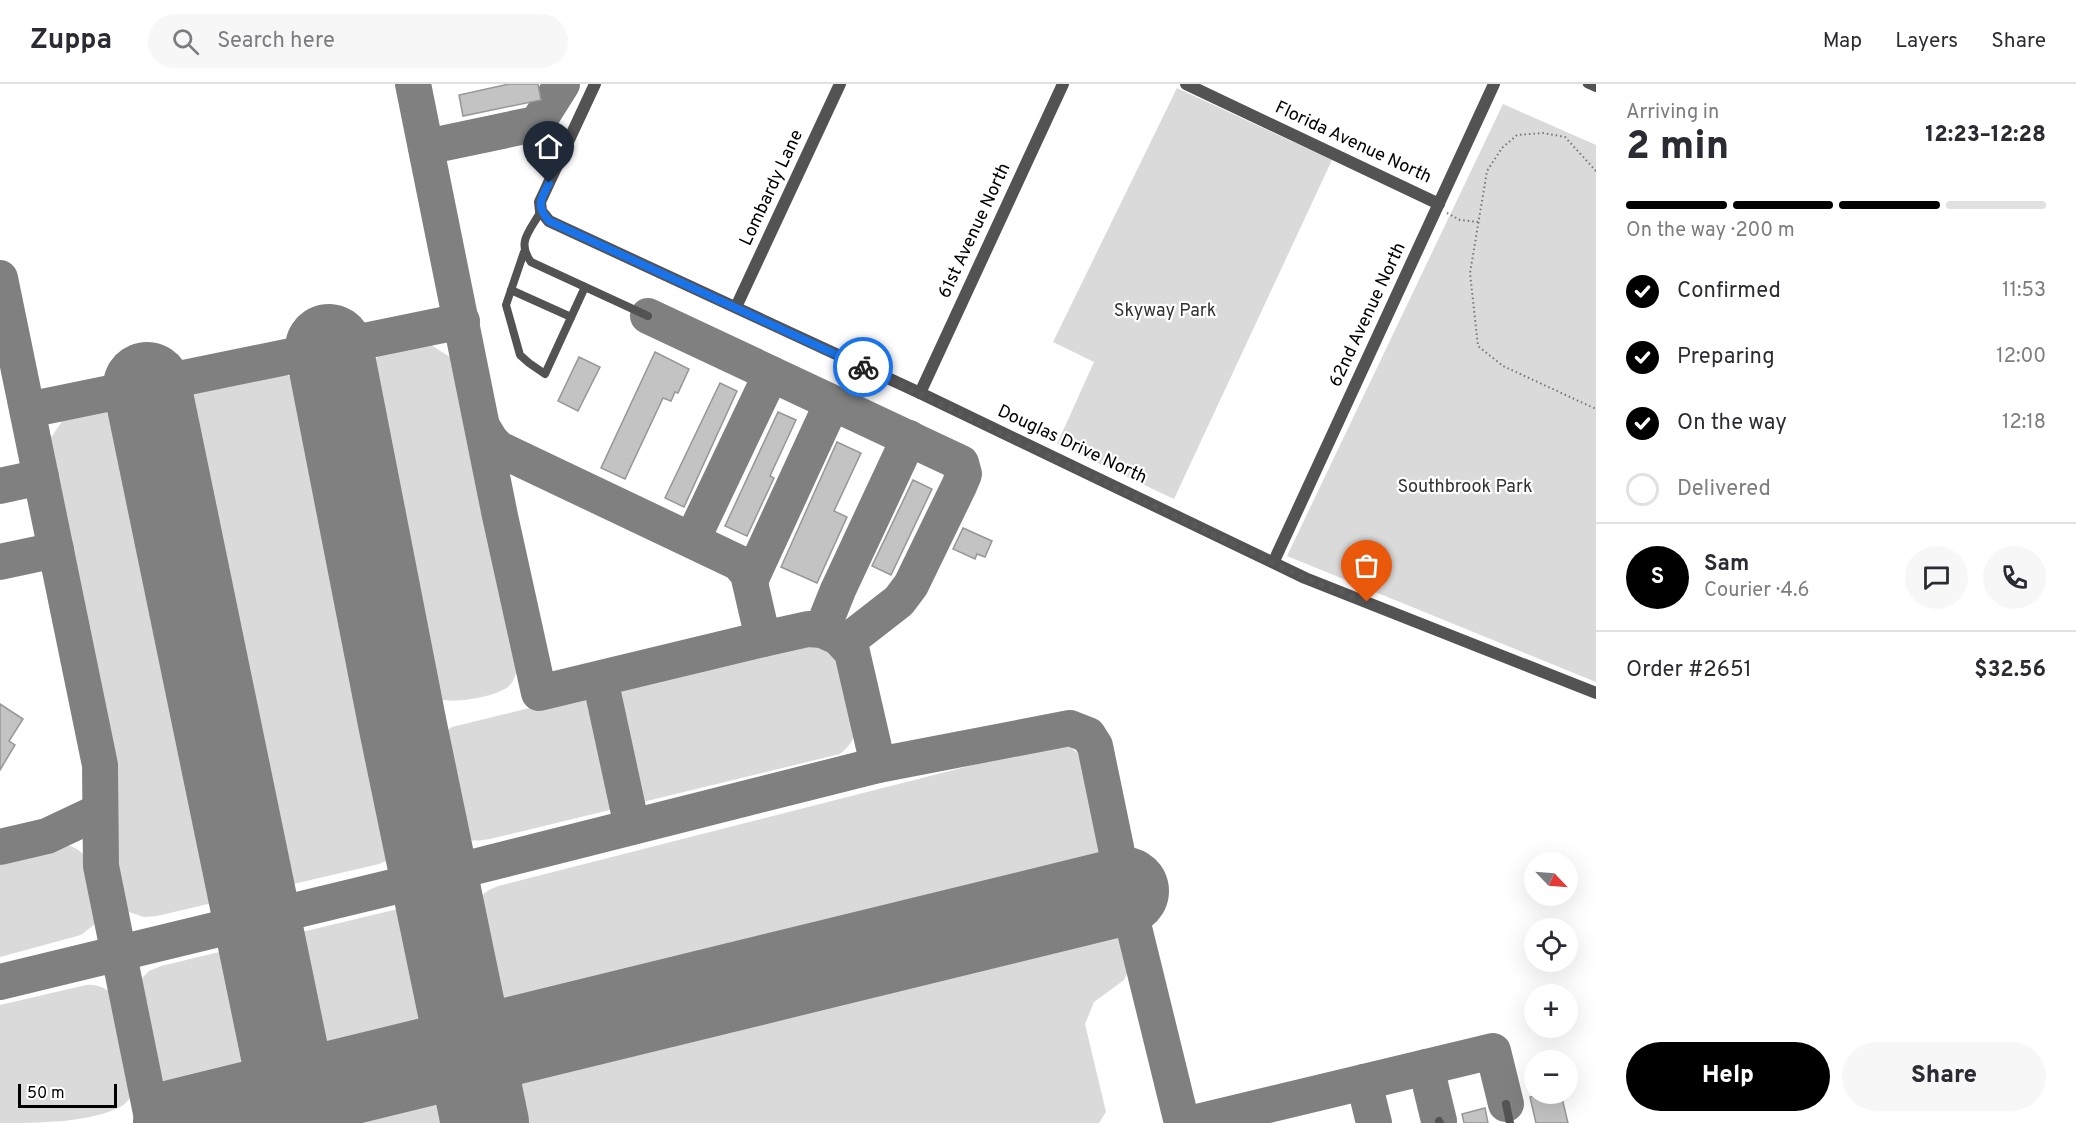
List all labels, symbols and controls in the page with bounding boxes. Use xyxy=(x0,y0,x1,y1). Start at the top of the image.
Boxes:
search box xyxy=(148,14,568,68)
text: Zuppa xyxy=(30,23,112,59)
icon: search xyxy=(169,25,202,58)
text: Search here xyxy=(217,28,335,55)
text: Map xyxy=(1823,28,1862,55)
text: Layers xyxy=(1895,28,1958,55)
text: Share xyxy=(1991,28,2046,55)
street label: Florida Avenue North xyxy=(1271,97,1435,189)
text: Arriving in xyxy=(1626,100,1719,126)
pin xyxy=(523,121,574,183)
text: 12:23–12:28 xyxy=(1925,122,2046,149)
text: 2 min xyxy=(1626,124,1729,173)
street label: Lombardy Lane xyxy=(735,126,809,250)
icon: home xyxy=(532,130,565,163)
street label: 61st Avenue North xyxy=(934,160,1016,302)
text: On the way · 200 m xyxy=(1626,218,1795,244)
street label: 62nd Avenue North xyxy=(1324,239,1412,391)
icon: check xyxy=(1626,275,1659,308)
text: Confirmed xyxy=(1677,278,1781,305)
text: 11:53 xyxy=(2002,278,2046,304)
park label: Skyway Park xyxy=(1114,300,1216,323)
courier xyxy=(833,337,893,397)
icon: check xyxy=(1626,341,1659,374)
text: Preparing xyxy=(1677,344,1775,371)
text: 12:00 xyxy=(1996,344,2046,370)
icon: bike xyxy=(847,351,880,384)
street label: Douglas Drive North xyxy=(993,400,1151,490)
icon: check xyxy=(1626,407,1659,440)
text: On the way xyxy=(1677,410,1787,437)
text: 12:18 xyxy=(2002,410,2046,436)
park label: Southbrook Park xyxy=(1397,476,1533,499)
text: Delivered xyxy=(1677,476,1771,503)
pin xyxy=(1341,540,1392,602)
button: chat xyxy=(1905,546,1968,609)
button: phone xyxy=(1983,546,2046,609)
icon: bag xyxy=(1350,549,1383,582)
text: Sam xyxy=(1704,551,1749,578)
text: S xyxy=(1651,564,1664,591)
text: Courier · 4.6 xyxy=(1704,578,1809,604)
text: Order #2651 xyxy=(1626,657,1752,684)
text: $32.56 xyxy=(1974,657,2046,684)
north arrow xyxy=(1524,852,1578,906)
map controls xyxy=(1524,852,1578,1104)
button: locate xyxy=(1524,918,1578,972)
button: + xyxy=(1524,984,1578,1038)
button: Help xyxy=(1626,1042,1830,1111)
button: Share xyxy=(1842,1042,2046,1111)
button: − xyxy=(1524,1050,1578,1104)
scale bar xyxy=(18,1081,117,1108)
text: 50 m xyxy=(27,1084,65,1104)

